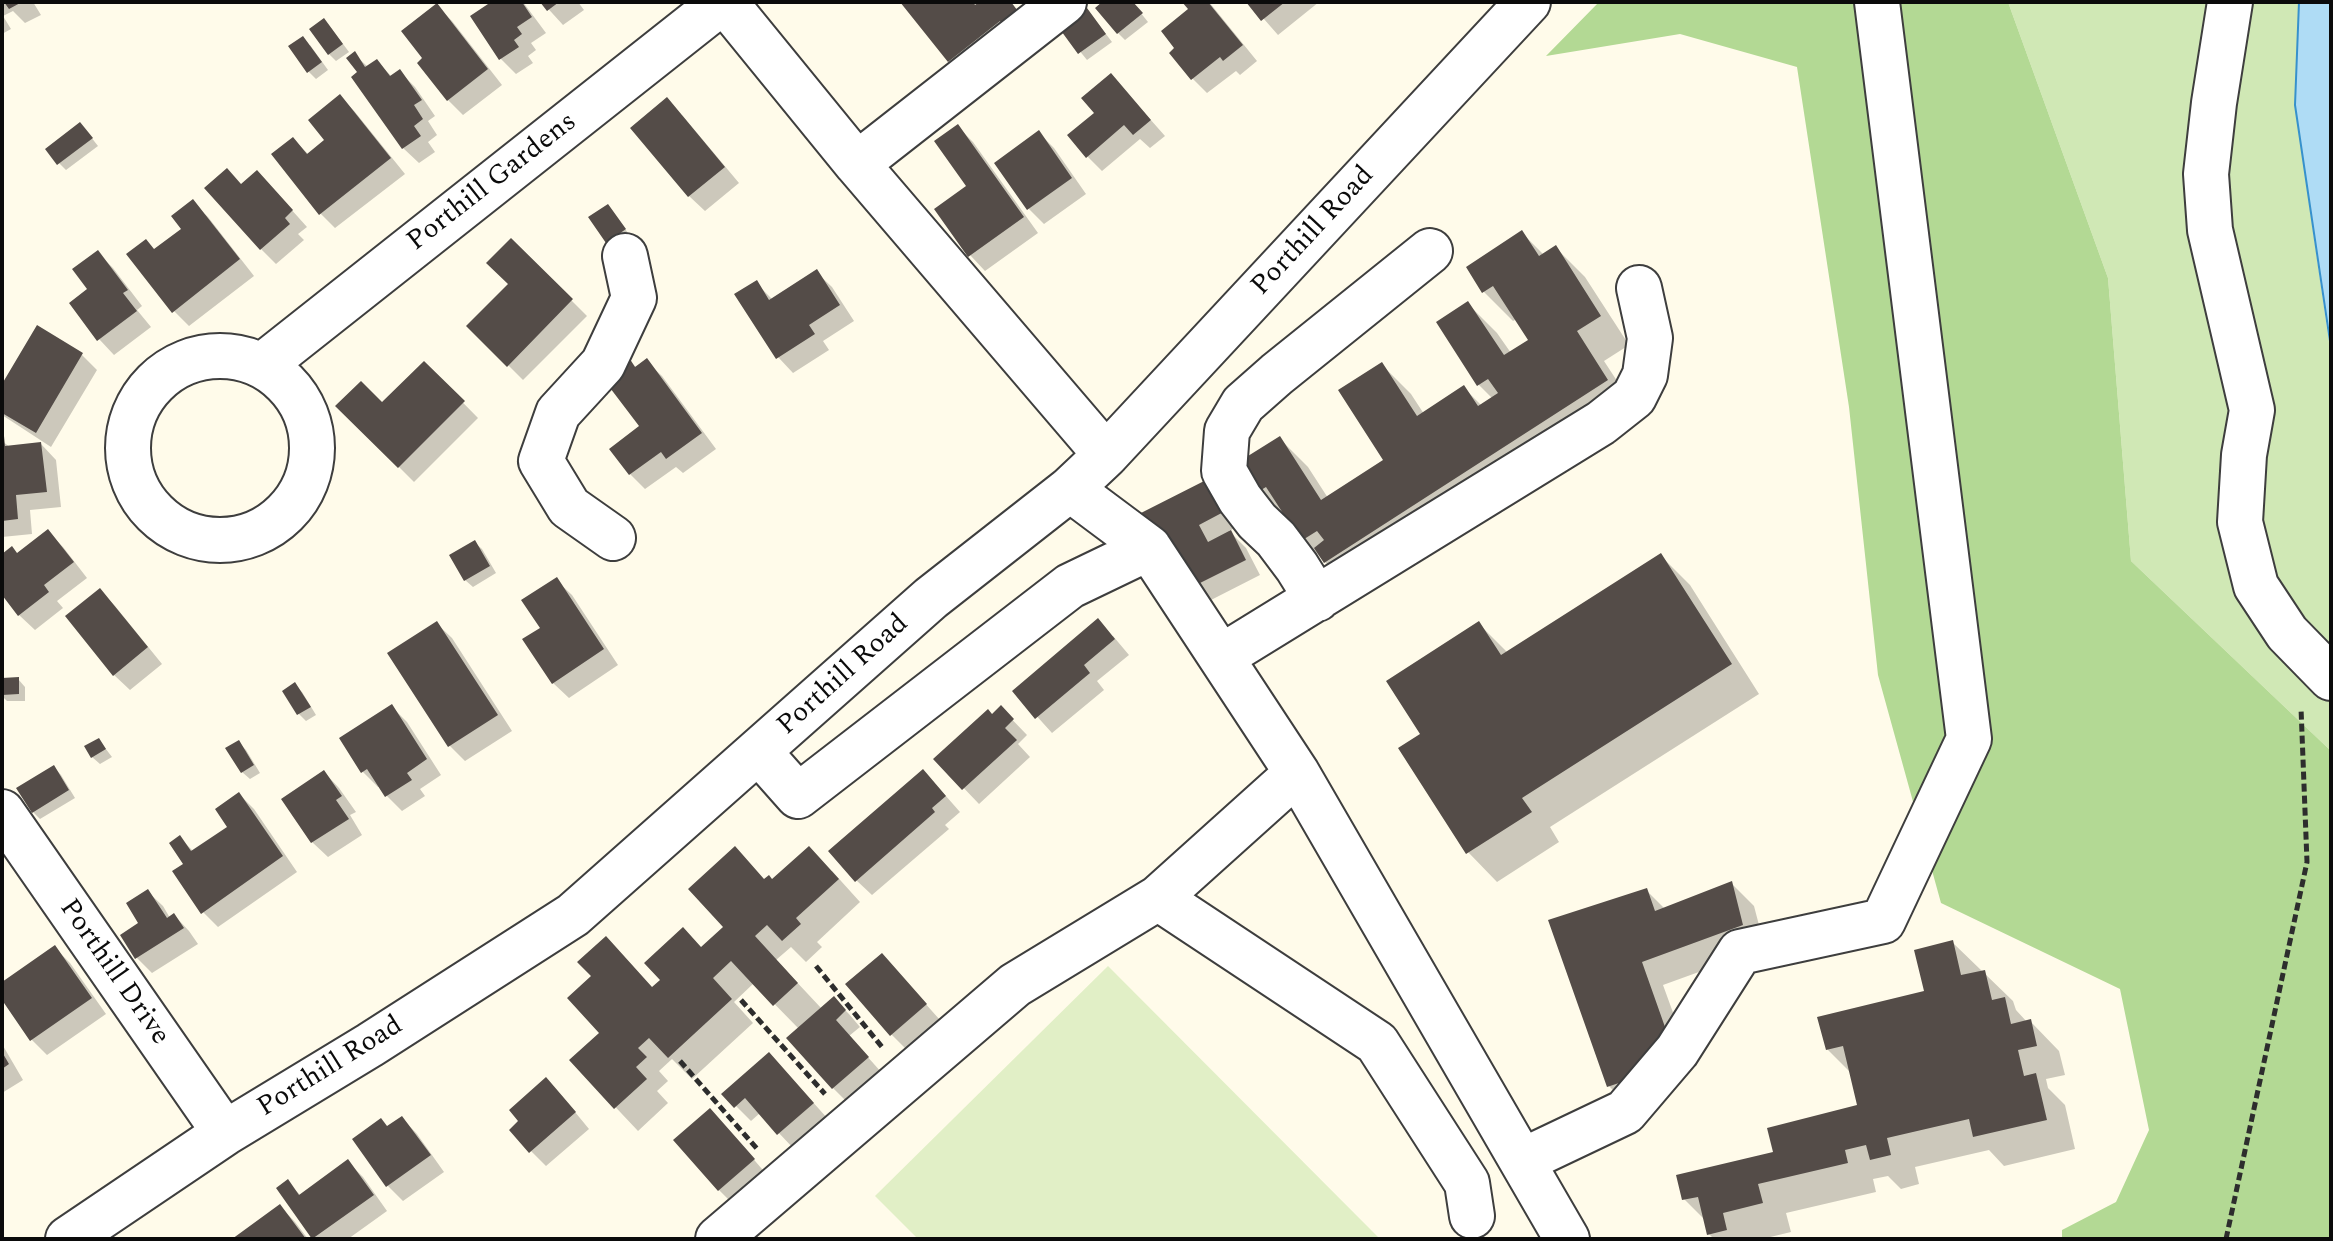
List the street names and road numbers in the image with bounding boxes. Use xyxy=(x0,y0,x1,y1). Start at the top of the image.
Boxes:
street label: Porthill Gardens xyxy=(402,106,584,260)
street label: Porthill Road xyxy=(1245,160,1383,304)
street label: Porthill Road xyxy=(771,608,917,744)
street label: Porthill Drive xyxy=(50,894,176,1052)
street label: Porthill Road xyxy=(252,1010,410,1126)

